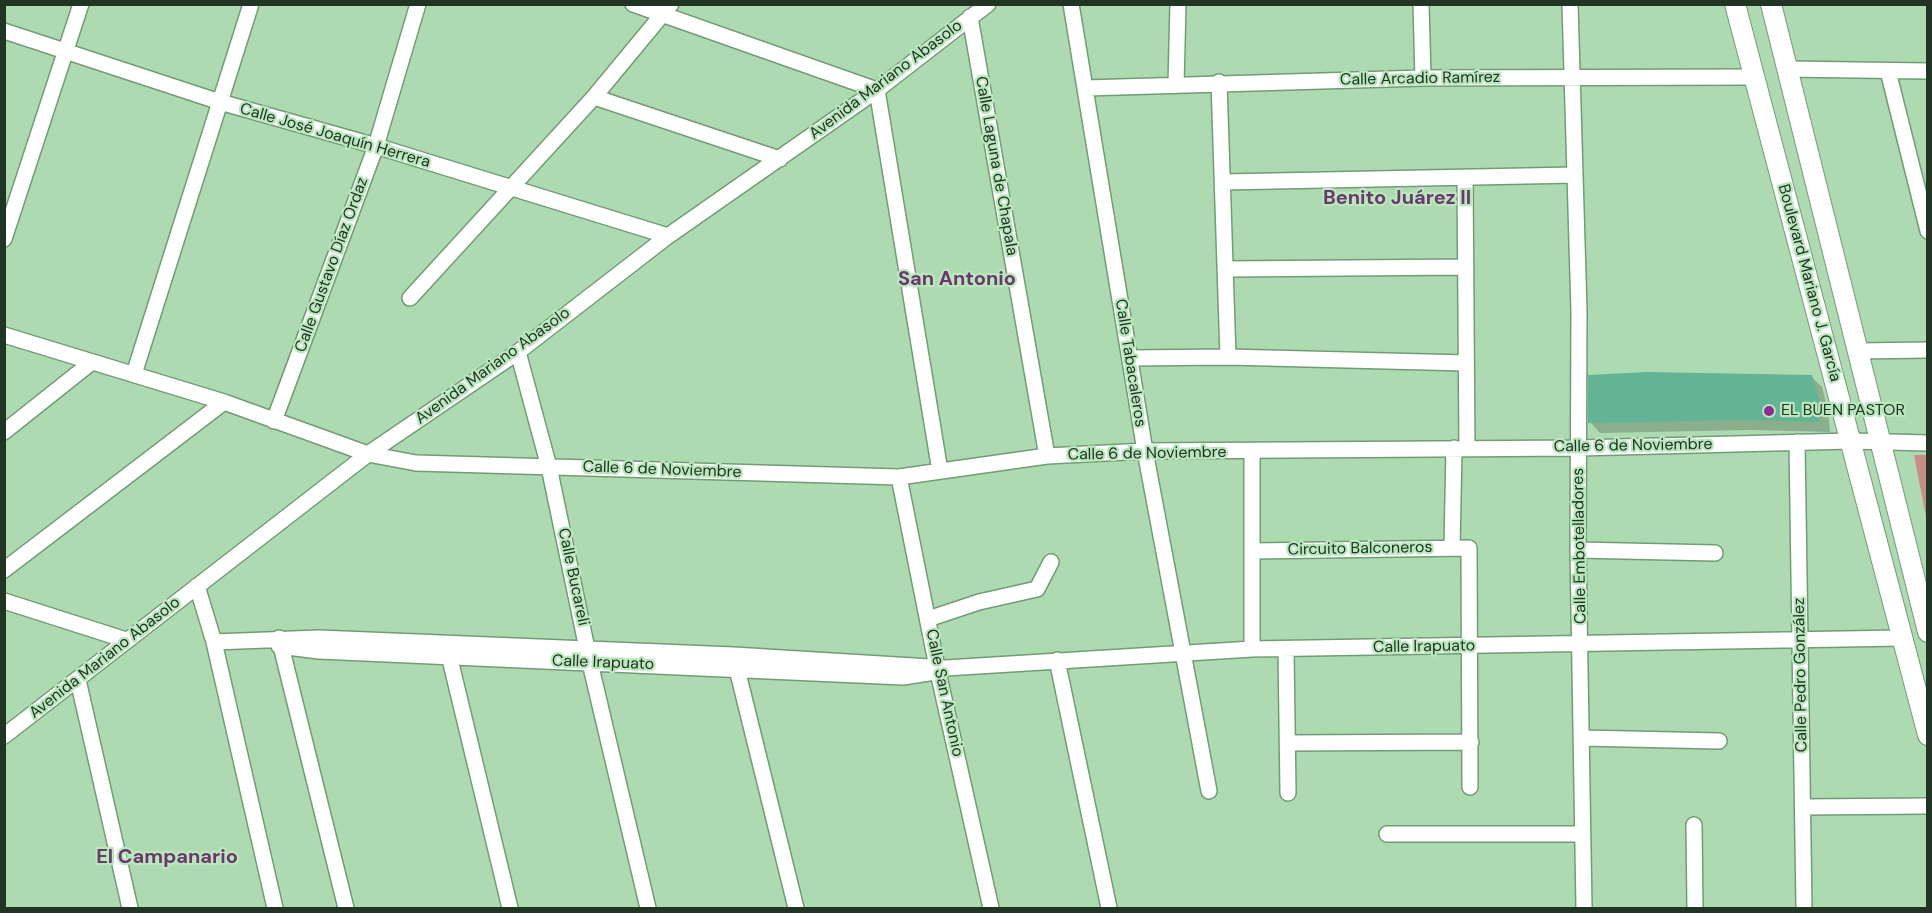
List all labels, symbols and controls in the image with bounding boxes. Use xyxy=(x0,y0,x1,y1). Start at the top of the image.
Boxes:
street label: Avenida Mariano Abasolo xyxy=(806,16,966,144)
street label: Calle Arcadio Ramírez xyxy=(1340,68,1500,90)
street label: Calle Laguna de Chapala xyxy=(971,75,1021,257)
street label: Calle José Joaquín Herrera xyxy=(238,100,432,172)
street label: Calle Gustavo Díaz Ordaz xyxy=(291,175,373,355)
street label: Boulevard Mariano J. García xyxy=(1773,182,1845,384)
district label: Benito Juárez II xyxy=(1323,187,1471,211)
district label: San Antonio xyxy=(898,268,1016,292)
street label: Calle Tabacaleros xyxy=(1110,298,1150,428)
street label: Avenida Mariano Abasolo xyxy=(412,303,574,429)
place label: EL BUEN PASTOR xyxy=(1781,401,1905,421)
marker: EL BUEN PASTOR xyxy=(1762,404,1776,418)
street label: Calle 6 de Noviembre xyxy=(1553,435,1713,457)
street label: Calle 6 de Noviembre xyxy=(1067,443,1227,465)
street label: Calle 6 de Noviembre xyxy=(582,458,742,482)
street label: Calle Embotelladores xyxy=(1569,468,1591,624)
street label: Calle Bucareli xyxy=(553,526,593,628)
street label: Circuito Balconeros xyxy=(1287,538,1433,560)
street label: Avenida Mariano Abasolo xyxy=(26,593,184,723)
street label: Calle Pedro González xyxy=(1790,597,1812,753)
street label: Calle San Antonio xyxy=(921,627,967,759)
street label: Calle Irapuato xyxy=(1373,637,1475,657)
street label: Calle Irapuato xyxy=(552,652,654,674)
district label: El Campanario xyxy=(96,846,238,870)

